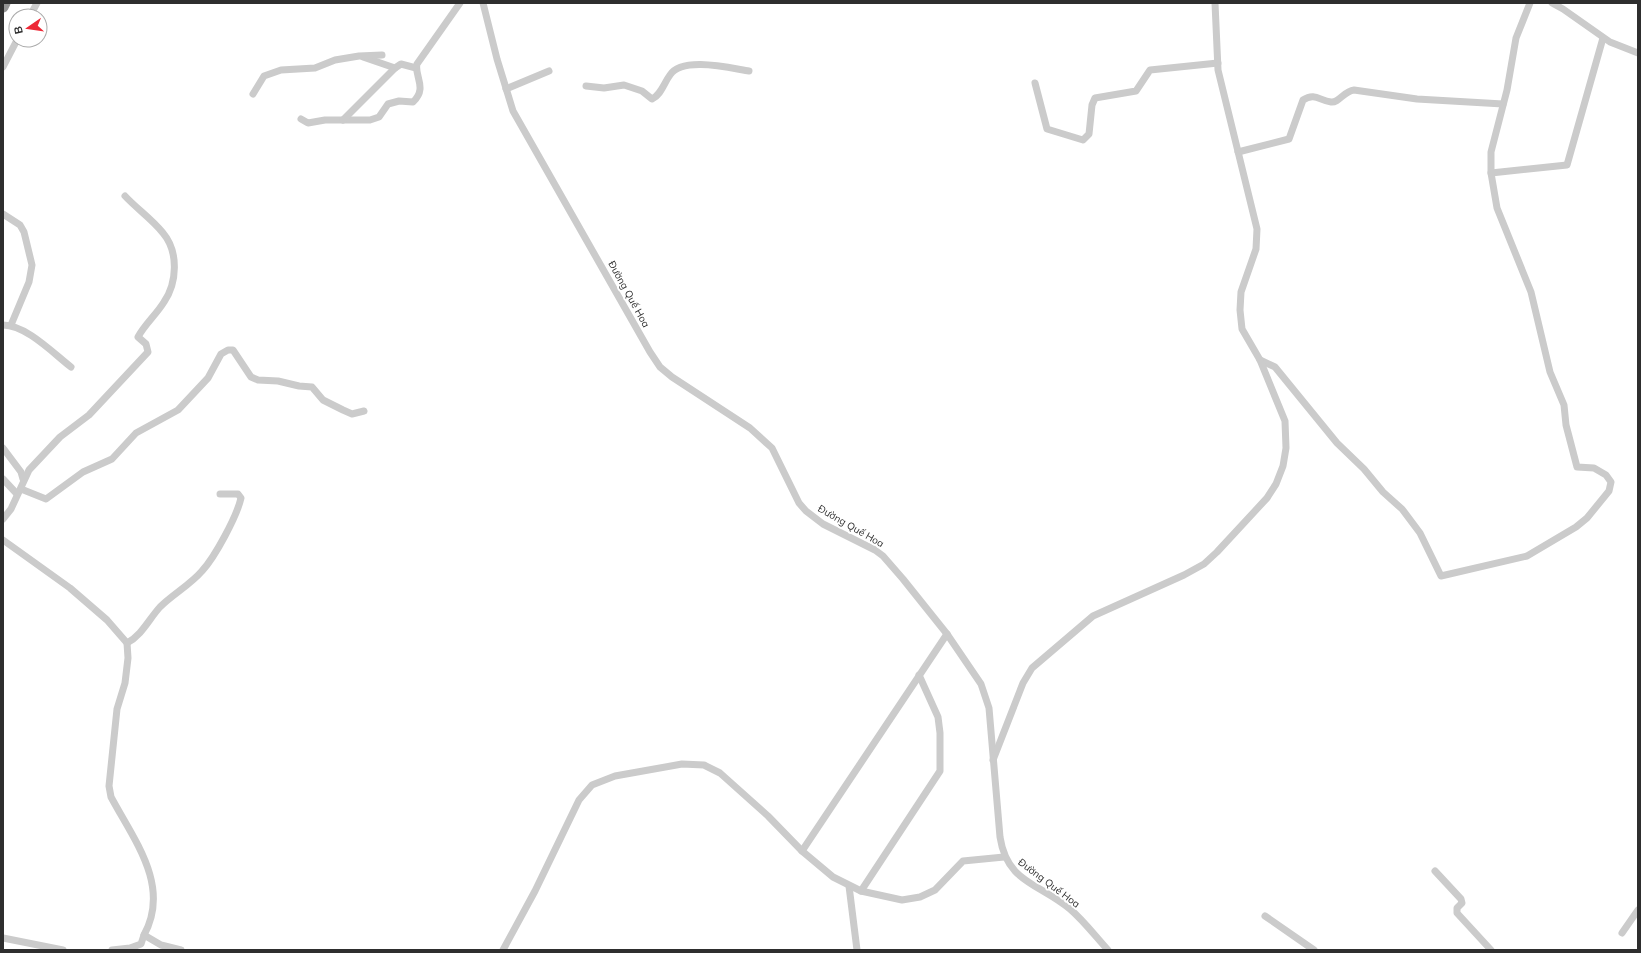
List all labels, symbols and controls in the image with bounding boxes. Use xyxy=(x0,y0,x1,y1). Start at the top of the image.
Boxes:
north arrow xyxy=(8,8,48,48)
text: B xyxy=(10,25,26,36)
street label: Đường Quế Hoa xyxy=(605,258,653,330)
street label: Đường Quế Hoa xyxy=(816,502,886,550)
street label: Đường Quế Hoa xyxy=(1015,855,1083,911)

